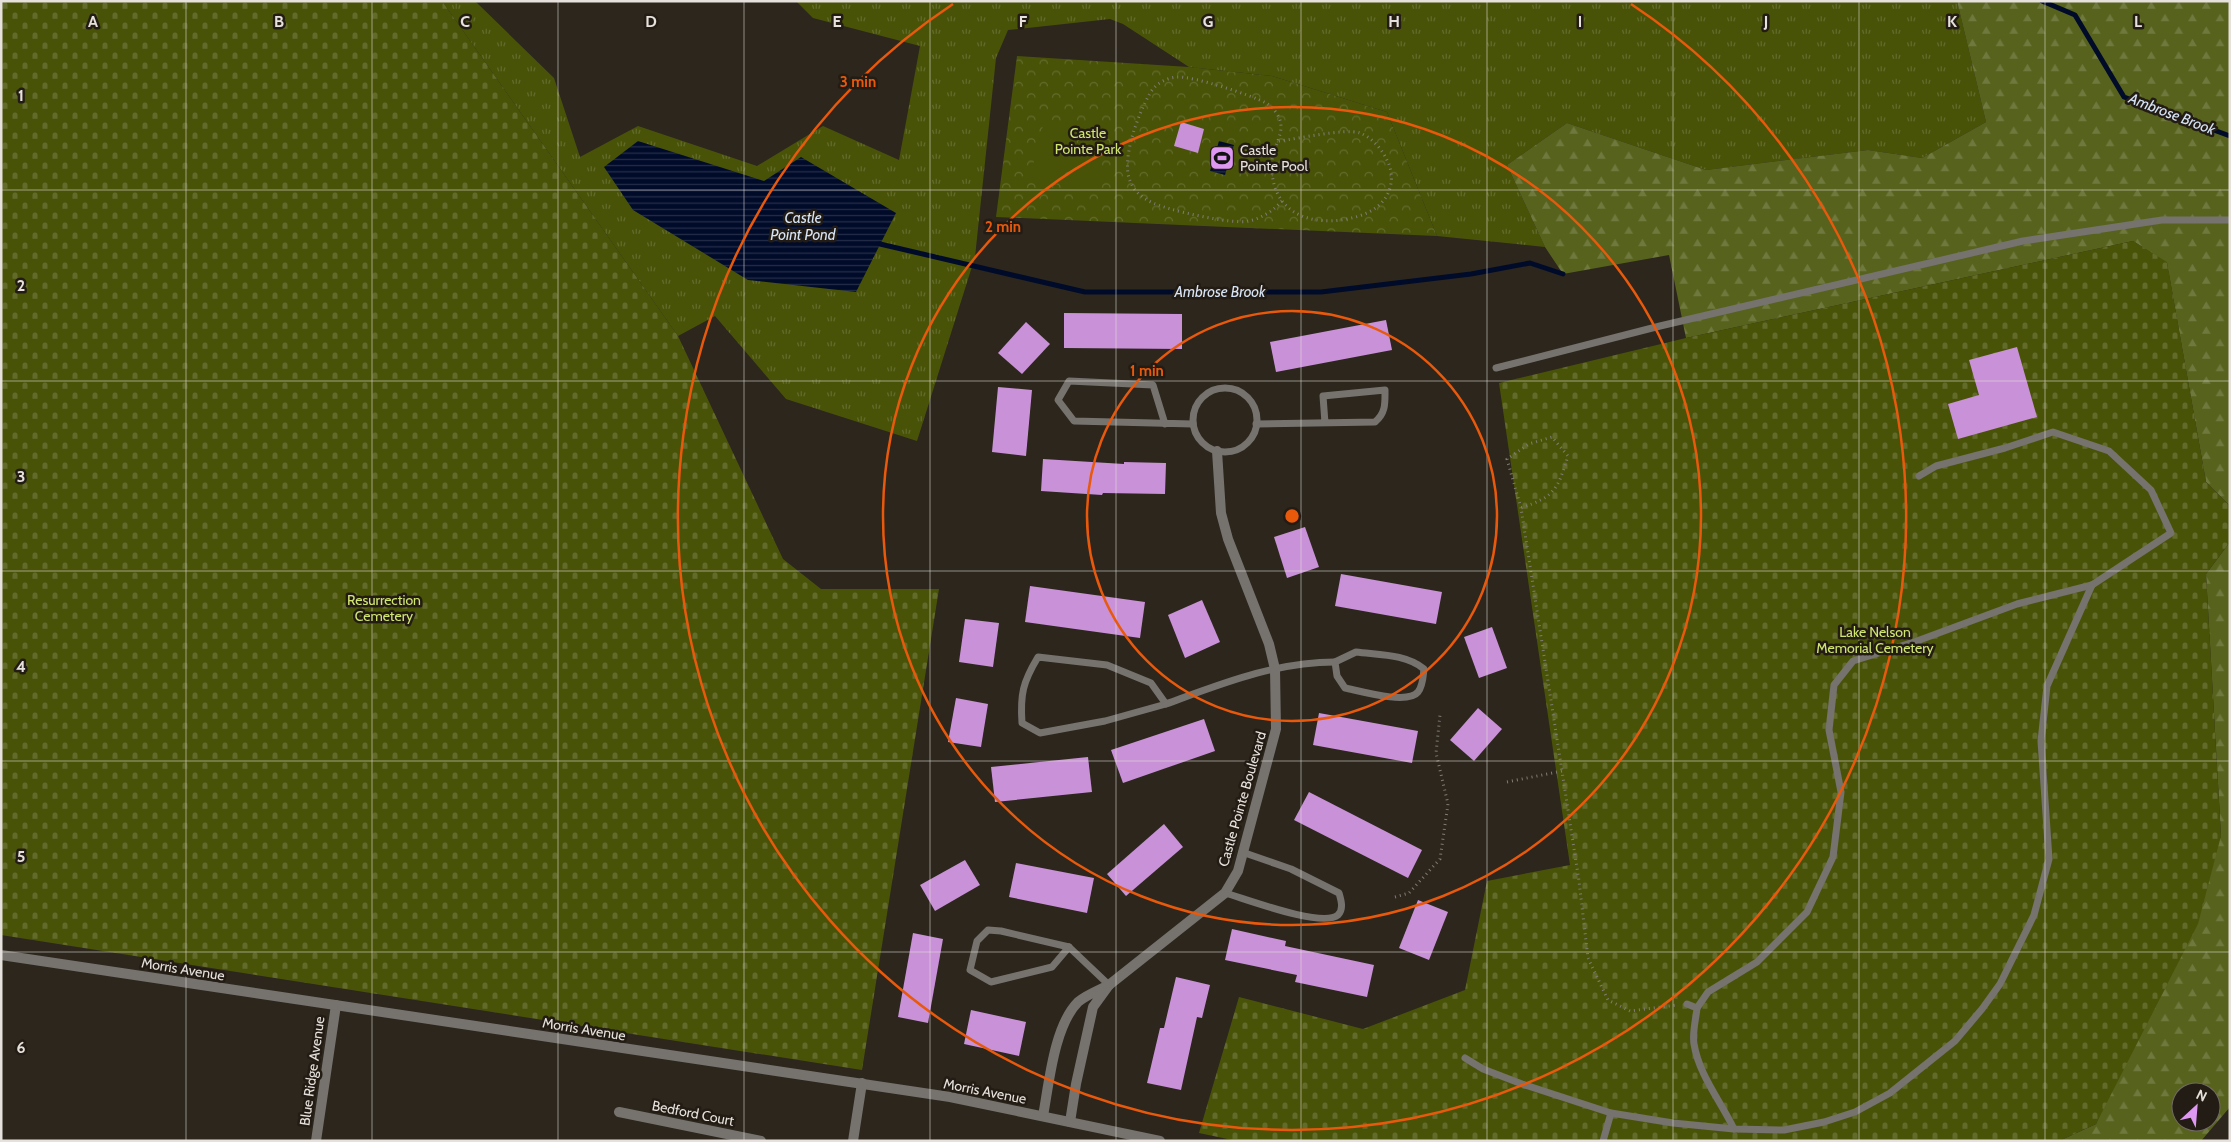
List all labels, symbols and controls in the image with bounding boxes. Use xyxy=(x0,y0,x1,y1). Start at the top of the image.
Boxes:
text: A xyxy=(88,12,98,31)
text: B xyxy=(274,12,284,31)
text: C xyxy=(460,12,470,31)
text: D xyxy=(645,12,657,31)
text: E xyxy=(832,12,842,31)
text: F xyxy=(1019,12,1028,31)
text: G xyxy=(1203,12,1213,31)
text: H xyxy=(1388,12,1400,31)
text: I xyxy=(1578,12,1582,31)
text: J xyxy=(1763,12,1768,31)
text: K xyxy=(1947,12,1957,31)
text: L xyxy=(2134,12,2142,31)
text: 3 min xyxy=(840,73,876,91)
text: 1 xyxy=(18,86,24,105)
water label: Ambrose Brook xyxy=(2125,89,2218,139)
park label: Castle Pointe Park xyxy=(1055,124,1122,158)
place label: Castle Pointe Pool xyxy=(1240,141,1308,175)
sports icon: Castle Pointe Pool xyxy=(1209,145,1235,171)
water label: Castle Point Pond xyxy=(770,209,837,244)
text: 2 min xyxy=(985,218,1021,236)
text: 2 xyxy=(17,276,25,295)
water label: Ambrose Brook xyxy=(1173,283,1266,301)
text: 1 min xyxy=(1130,362,1164,380)
text: 3 xyxy=(17,467,25,486)
centre of rings xyxy=(1283,507,1301,525)
park label: Resurrection Cemetery xyxy=(347,591,421,625)
park label: Lake Nelson Memorial Cemetery xyxy=(1816,623,1934,657)
text: 4 xyxy=(16,657,26,676)
street label: Castle Pointe Boulevard xyxy=(1214,729,1270,869)
text: 5 xyxy=(17,847,25,866)
street label: Morris Avenue xyxy=(140,954,226,984)
street label: Morris Avenue xyxy=(541,1014,627,1044)
street label: Blue Ridge Avenue xyxy=(295,1015,329,1127)
text: 6 xyxy=(17,1038,26,1057)
street label: Morris Avenue xyxy=(942,1074,1028,1108)
north arrow xyxy=(2171,1082,2221,1132)
text: N xyxy=(2193,1085,2210,1106)
street label: Bedford Court xyxy=(650,1096,736,1130)

